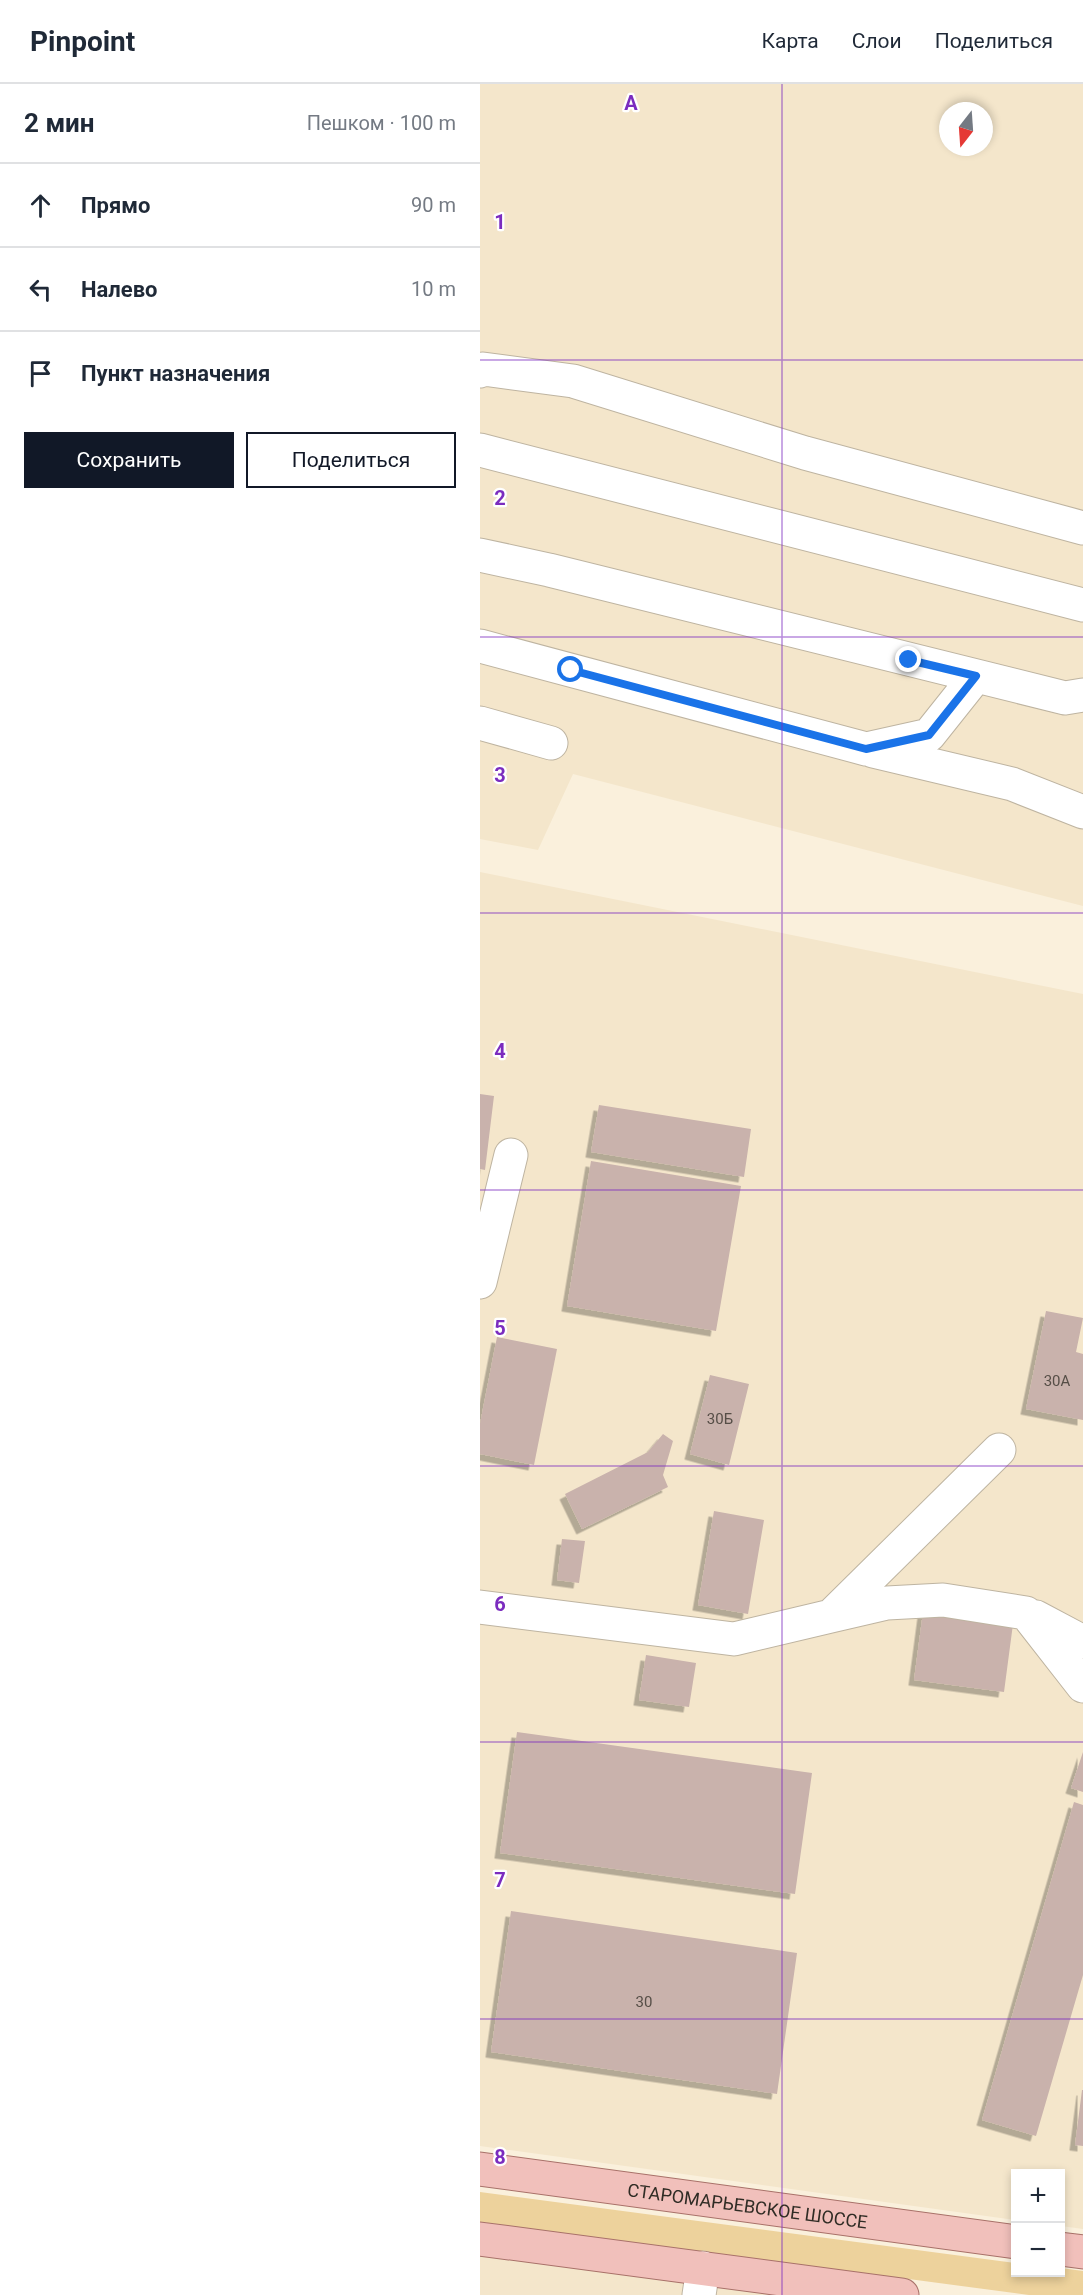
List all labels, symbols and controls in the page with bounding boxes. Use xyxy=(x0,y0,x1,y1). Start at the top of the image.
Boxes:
text: Pinpoint xyxy=(30,25,135,58)
text: Карта xyxy=(762,29,819,53)
text: Слои xyxy=(852,29,902,53)
text: Поделиться xyxy=(935,29,1053,53)
text: A xyxy=(624,91,638,115)
north arrow xyxy=(939,102,993,156)
text: 2 мин xyxy=(24,108,95,138)
text: Пешком · 100 m xyxy=(307,111,456,135)
icon: ahead xyxy=(24,189,57,222)
text: Прямо xyxy=(81,193,150,218)
text: 90 m xyxy=(411,193,456,217)
text: 1 xyxy=(494,210,506,234)
icon: left xyxy=(24,273,57,306)
text: Налево xyxy=(81,277,158,302)
text: 10 m xyxy=(411,277,456,301)
icon: arrive xyxy=(24,357,57,390)
text: Пункт назначения xyxy=(81,361,270,386)
button: Сохранить xyxy=(24,432,234,488)
button: Поделиться xyxy=(246,432,456,488)
text: 2 xyxy=(494,486,506,510)
route end xyxy=(895,646,921,672)
route start xyxy=(557,656,583,682)
text: 3 xyxy=(494,763,506,787)
text: 4 xyxy=(494,1039,506,1063)
text: 5 xyxy=(494,1316,506,1340)
house number: 30А xyxy=(1044,1372,1071,1390)
house number: 30Б xyxy=(707,1410,733,1428)
text: 6 xyxy=(494,1592,506,1616)
text: 7 xyxy=(494,1868,506,1892)
house number: 30 xyxy=(636,1993,652,2011)
text: 8 xyxy=(494,2145,506,2169)
map controls xyxy=(1011,2169,1065,2277)
button: + xyxy=(1011,2169,1065,2223)
street label: СТАРОМАРЬЕВСКОЕ ШОССЕ xyxy=(626,2179,869,2232)
button: − xyxy=(1011,2223,1065,2277)

